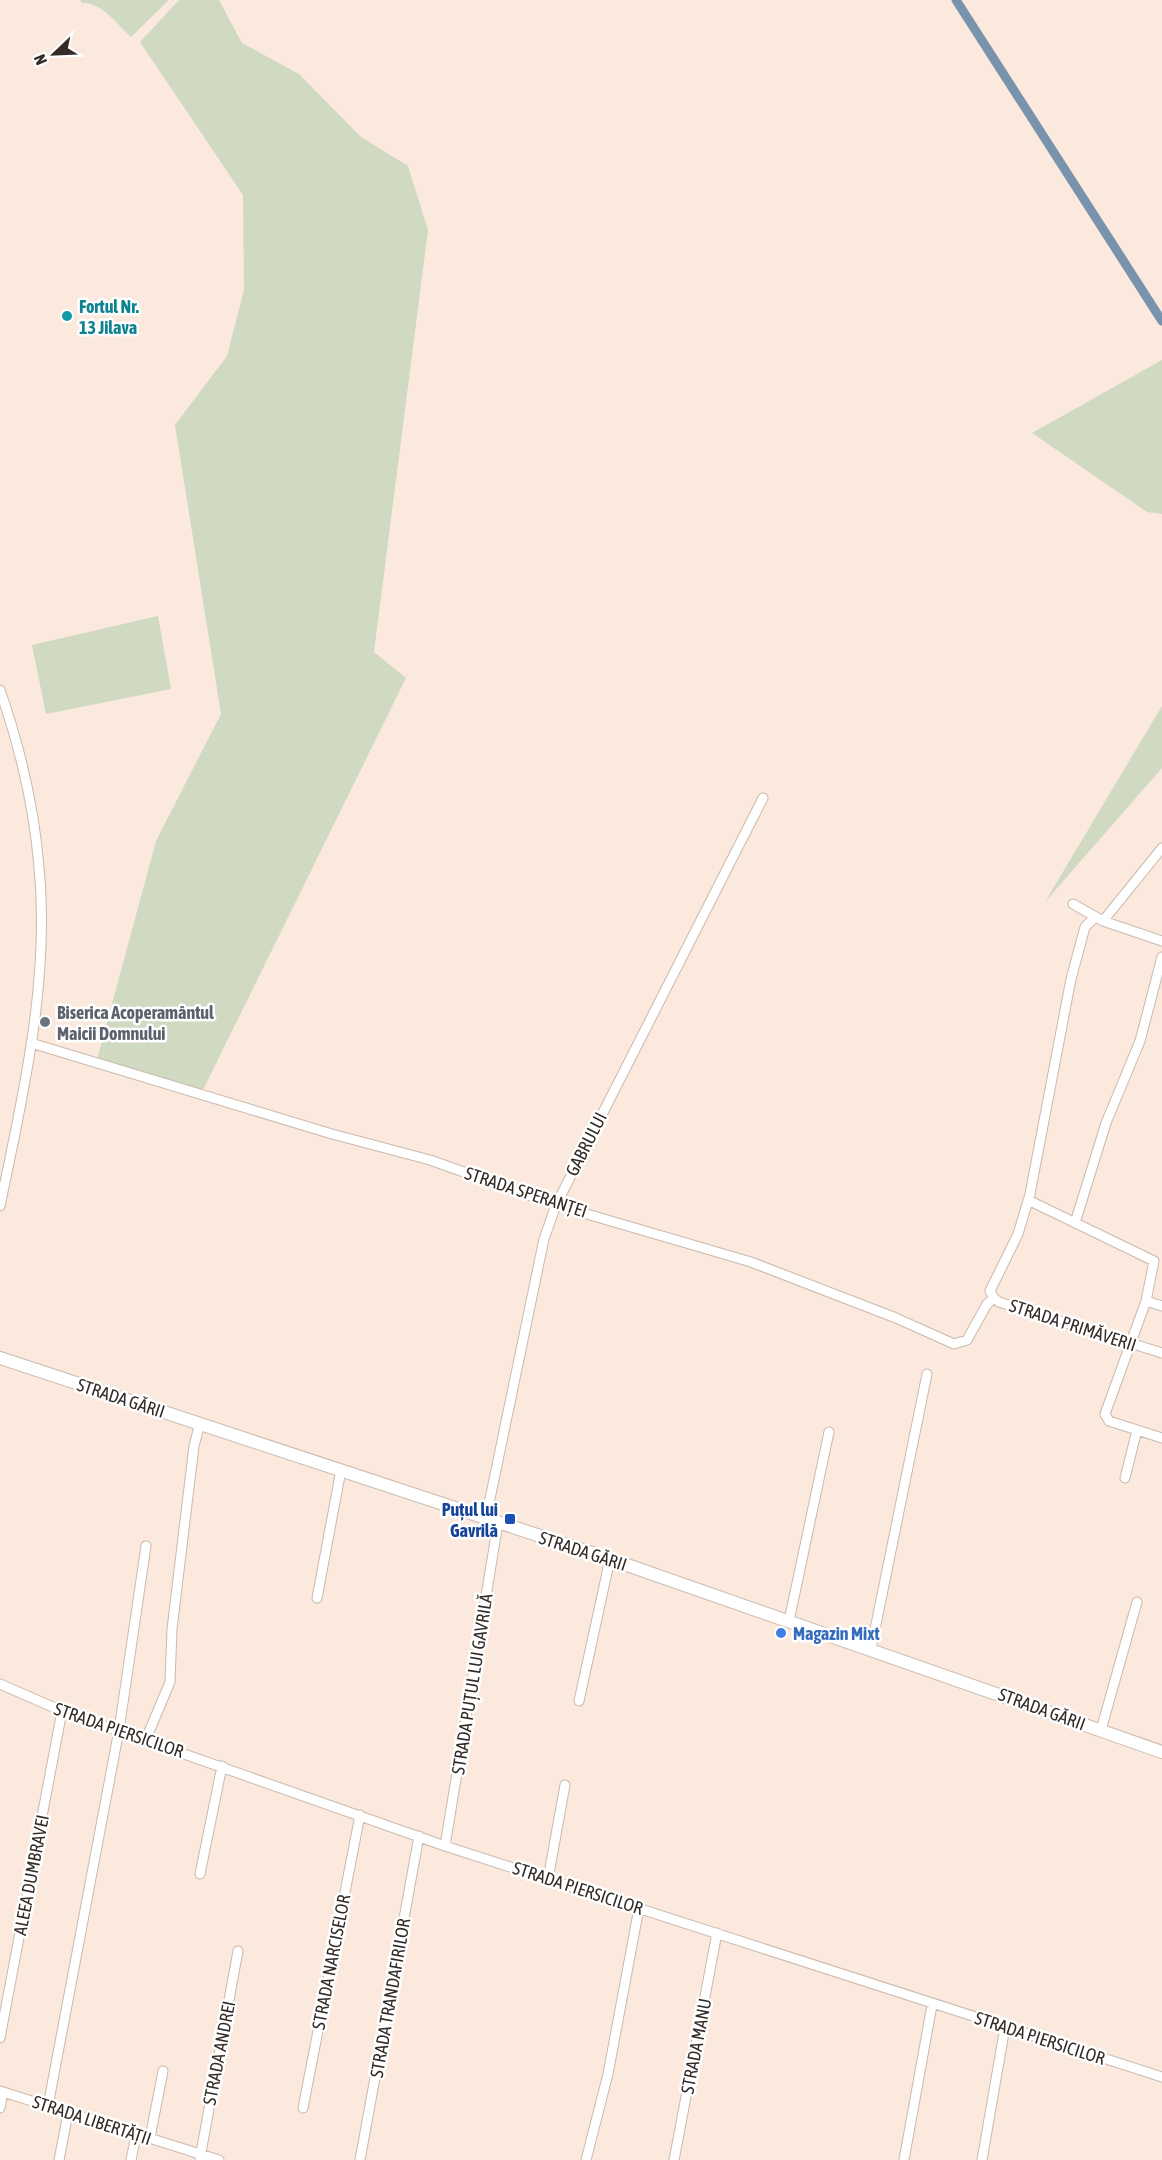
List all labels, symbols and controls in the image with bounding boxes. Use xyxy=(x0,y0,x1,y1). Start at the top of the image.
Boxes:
north arrow xyxy=(24,24,84,84)
text: N xyxy=(30,52,50,68)
place label: Fortul Nr. 13 Jilava xyxy=(79,296,139,338)
marker: Fortul Nr. 13 Jilava xyxy=(60,309,74,323)
place label: Biserica Acoperamântul Maicii Domnului xyxy=(57,1002,214,1044)
marker: Biserica Acoperamântul Maicii Domnului xyxy=(38,1015,52,1029)
street label: GABRULUI xyxy=(561,1109,611,1179)
street label: STRADA SPERANȚEI xyxy=(462,1162,590,1222)
street label: STRADA PRIMĂVERII xyxy=(1007,1295,1139,1355)
street label: STRADA GĂRII xyxy=(74,1374,168,1422)
place label: Puțul lui Gavrilă xyxy=(442,1499,498,1541)
marker: Puțul lui Gavrilă xyxy=(503,1512,517,1526)
street label: STRADA GĂRII xyxy=(536,1527,630,1575)
street label: STRADA PUȚUL LUI GAVRILĂ xyxy=(447,1592,497,1776)
place label: Magazin Mixt xyxy=(793,1623,880,1644)
marker: Magazin Mixt xyxy=(774,1626,788,1640)
street label: STRADA GĂRII xyxy=(996,1684,1088,1734)
street label: STRADA PIERSICILOR xyxy=(51,1698,187,1762)
street label: ALEEA DUMBRAVEI xyxy=(9,1813,53,1937)
street label: STRADA PIERSICILOR xyxy=(510,1857,646,1919)
street label: STRADA NARCISELOR xyxy=(308,1893,354,2031)
street label: STRADA TRANDAFIRILOR xyxy=(366,1917,414,2079)
street label: STRADA MANU xyxy=(676,1996,716,2096)
street label: STRADA ANDREI xyxy=(199,1999,239,2107)
street label: STRADA PIERSICILOR xyxy=(972,2007,1108,2069)
street label: STRADA LIBERTĂȚII xyxy=(30,2091,154,2149)

